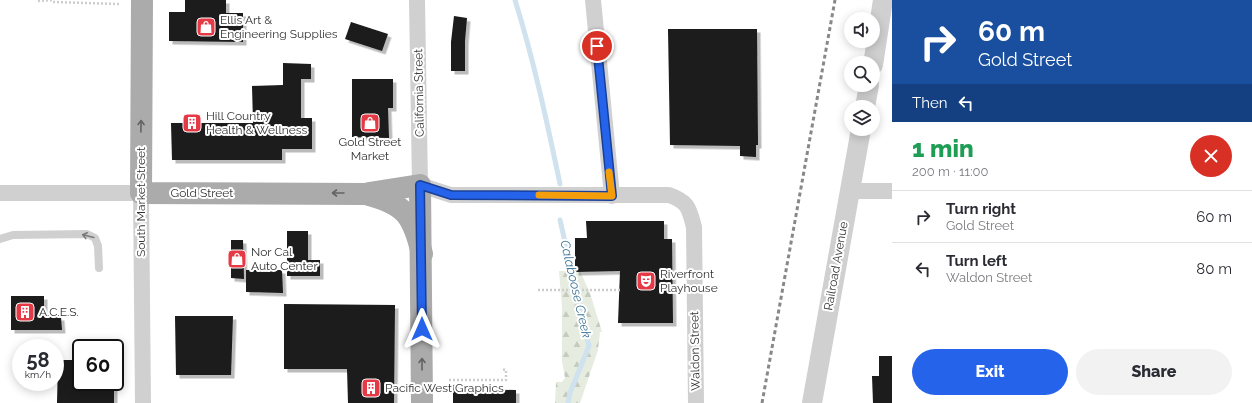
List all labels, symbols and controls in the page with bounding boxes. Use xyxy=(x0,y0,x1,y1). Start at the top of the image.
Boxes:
map controls xyxy=(844,12,880,136)
button: sound xyxy=(844,12,880,48)
place label: Ellis Art & Engineering Supplies xyxy=(220,13,338,41)
text: 60 m xyxy=(978,15,1045,48)
shop icon: Ellis Art & Engineering Supplies xyxy=(195,16,217,38)
icon: right xyxy=(912,16,964,68)
pin xyxy=(580,29,614,63)
icon: arrive xyxy=(586,35,608,57)
street label: California Street xyxy=(411,49,427,137)
text: Gold Street xyxy=(978,49,1072,70)
button: search xyxy=(844,56,880,92)
icon: left xyxy=(955,92,977,114)
text: Then xyxy=(912,94,947,112)
button: layers xyxy=(844,100,880,136)
place label: Hill Country Health & Wellness xyxy=(206,109,307,137)
building icon: Hill Country Health & Wellness xyxy=(181,112,203,134)
shop icon: Gold Street Market xyxy=(359,112,381,134)
one-way arrow xyxy=(137,120,145,133)
text: 1 min xyxy=(912,134,974,163)
place label: Gold Street Market xyxy=(339,135,401,163)
button: close xyxy=(1190,135,1232,177)
street label: South Market Street xyxy=(134,147,148,257)
text: 200 m · 11:00 xyxy=(912,164,989,179)
street label: Gold Street xyxy=(171,186,233,200)
one-way arrow xyxy=(332,189,345,197)
text: Turn right xyxy=(946,200,1016,218)
icon: right xyxy=(912,206,934,228)
text: 60 m xyxy=(1196,208,1232,226)
text: Gold Street xyxy=(946,218,1014,233)
street label: Railroad Avenue xyxy=(821,220,851,312)
one-way arrow xyxy=(81,231,94,239)
water label: Calaboose Creek xyxy=(557,239,595,339)
place label: Nor Cal Auto Center xyxy=(251,245,318,273)
shop icon: Nor Cal Auto Center xyxy=(226,248,248,270)
text: Turn left xyxy=(946,252,1007,270)
icon: left xyxy=(912,258,934,280)
text: 80 m xyxy=(1196,260,1232,278)
place label: Riverfront Playhouse xyxy=(660,267,718,295)
theatre icon: Riverfront Playhouse xyxy=(635,270,657,292)
text: Waldon Street xyxy=(946,270,1032,285)
building icon: A.C.E.S. xyxy=(14,301,36,323)
place label: A.C.E.S. xyxy=(39,305,79,319)
position arrow xyxy=(401,308,443,350)
street label: Waldon Street xyxy=(687,311,703,391)
speed limit sign: 60 xyxy=(72,339,124,391)
text: 58 xyxy=(26,348,50,372)
button: Exit xyxy=(912,349,1068,395)
button: Share xyxy=(1076,349,1232,395)
one-way arrow xyxy=(418,358,426,371)
text: km/h xyxy=(25,369,51,380)
building icon: Pacific West Graphics xyxy=(360,377,382,399)
place label: Pacific West Graphics xyxy=(385,381,504,395)

